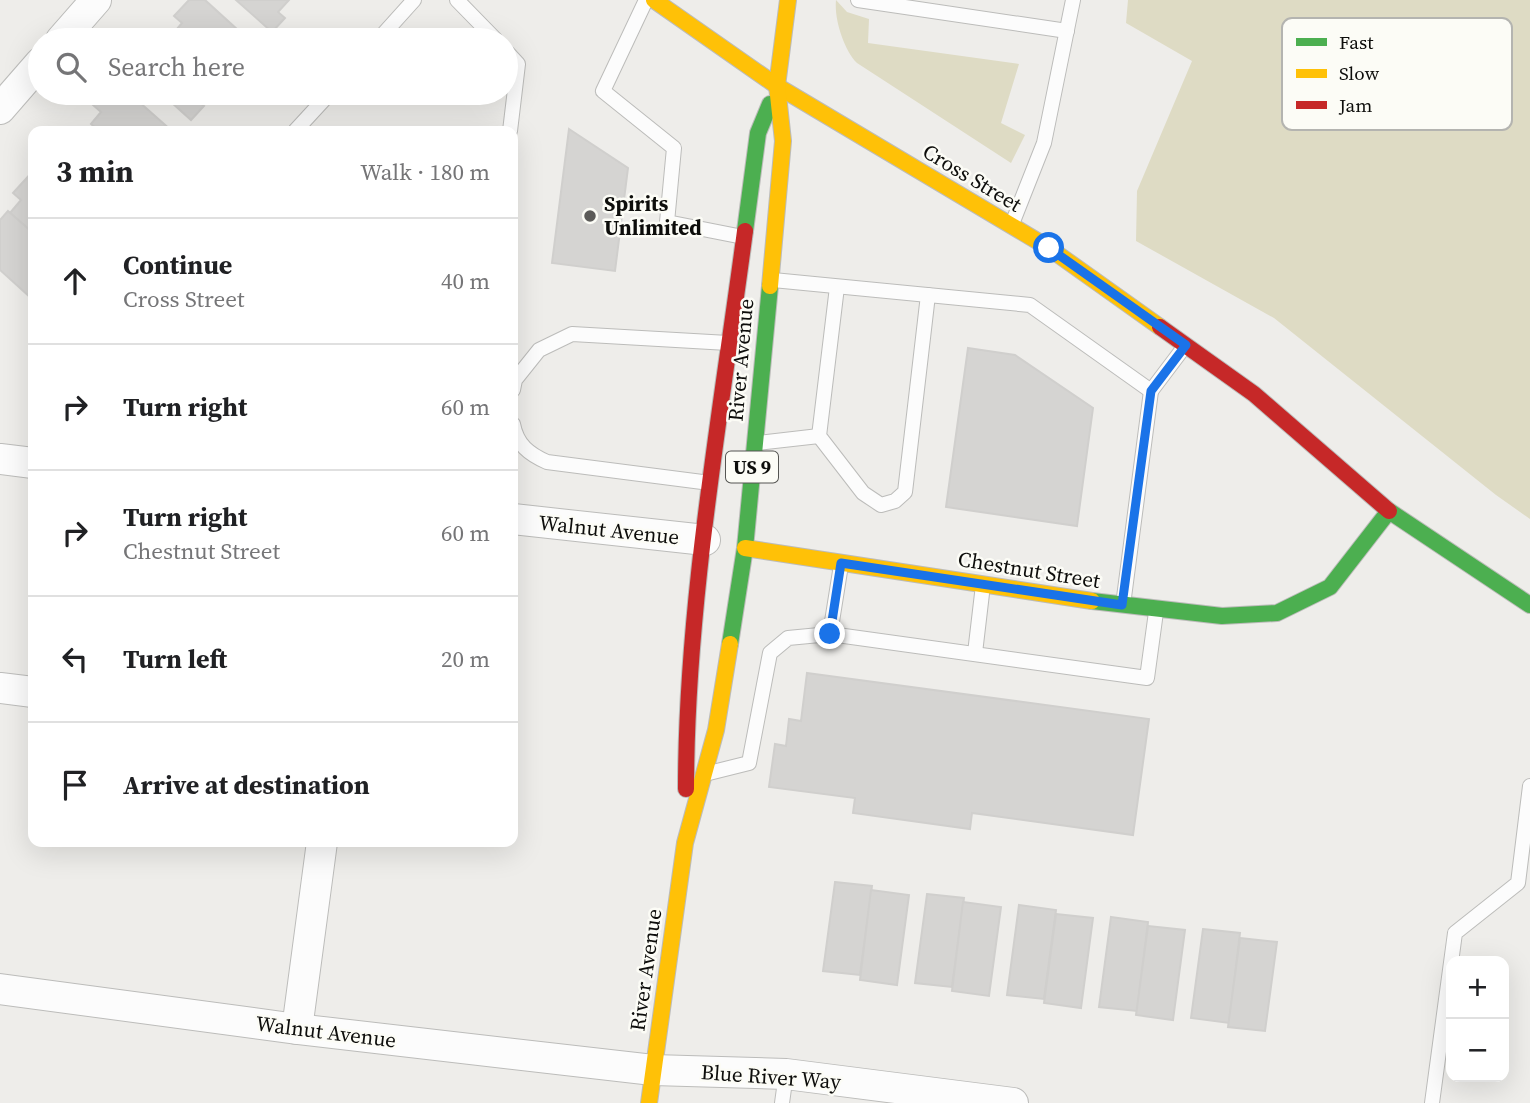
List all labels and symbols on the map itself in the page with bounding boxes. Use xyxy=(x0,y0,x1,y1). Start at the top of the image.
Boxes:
legend xyxy=(1282,18,1512,130)
text: Fast xyxy=(1339,29,1374,55)
text: Slow xyxy=(1339,60,1380,86)
text: Jam xyxy=(1338,92,1372,118)
street label: Cross Street xyxy=(917,137,1027,219)
place label: Spirits Unlimited xyxy=(604,189,702,242)
marker: Spirits Unlimited xyxy=(582,208,598,224)
route start xyxy=(1033,232,1064,263)
street label: River Avenue xyxy=(721,297,760,423)
road number: US 9 xyxy=(726,452,778,482)
street label: Walnut Avenue xyxy=(537,508,681,551)
street label: Chestnut Street xyxy=(956,544,1102,595)
route end xyxy=(814,618,845,649)
street label: River Avenue xyxy=(623,907,668,1033)
street label: Walnut Avenue xyxy=(254,1009,398,1055)
street label: Blue River Way xyxy=(700,1057,842,1096)

